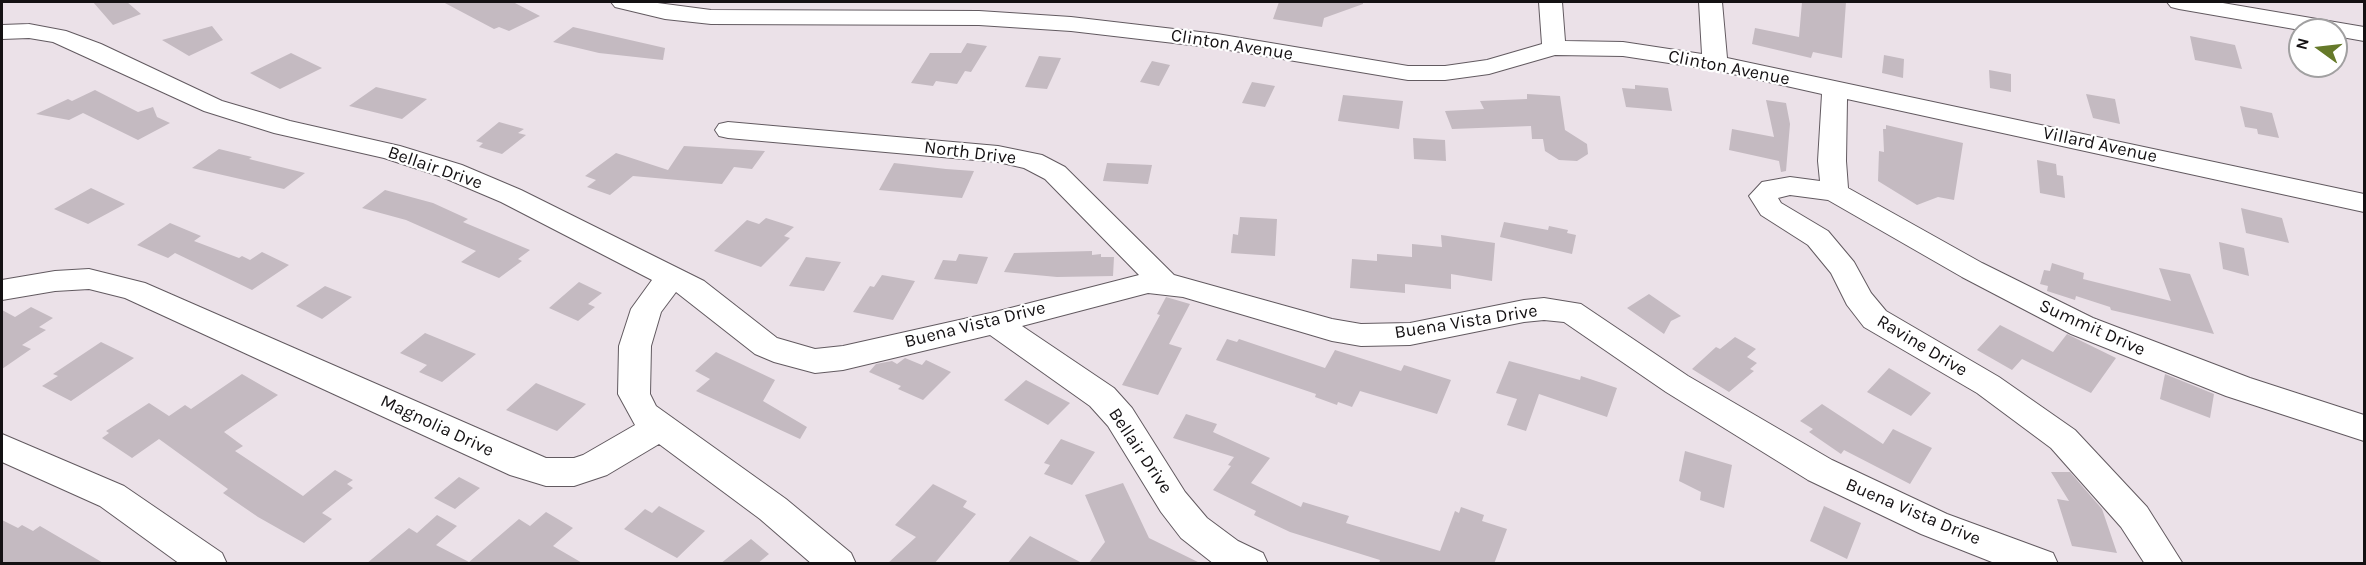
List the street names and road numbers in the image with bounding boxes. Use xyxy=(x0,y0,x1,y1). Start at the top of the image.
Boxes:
street label: Clinton Avenue xyxy=(1169,25,1295,65)
street label: Clinton Avenue xyxy=(1666,46,1792,90)
street label: Villard Avenue xyxy=(2041,122,2159,168)
street label: North Drive xyxy=(923,137,1017,169)
street label: Bellair Drive xyxy=(385,142,485,194)
street label: Summit Drive xyxy=(2036,295,2148,361)
street label: Buena Vista Drive xyxy=(902,297,1048,353)
street label: Buena Vista Drive xyxy=(1393,300,1539,344)
street label: Ravine Drive xyxy=(1873,311,1971,381)
street label: Magnolia Drive xyxy=(377,390,497,462)
street label: Bellair Drive xyxy=(1103,404,1177,498)
street label: Buena Vista Drive xyxy=(1842,474,1984,550)

